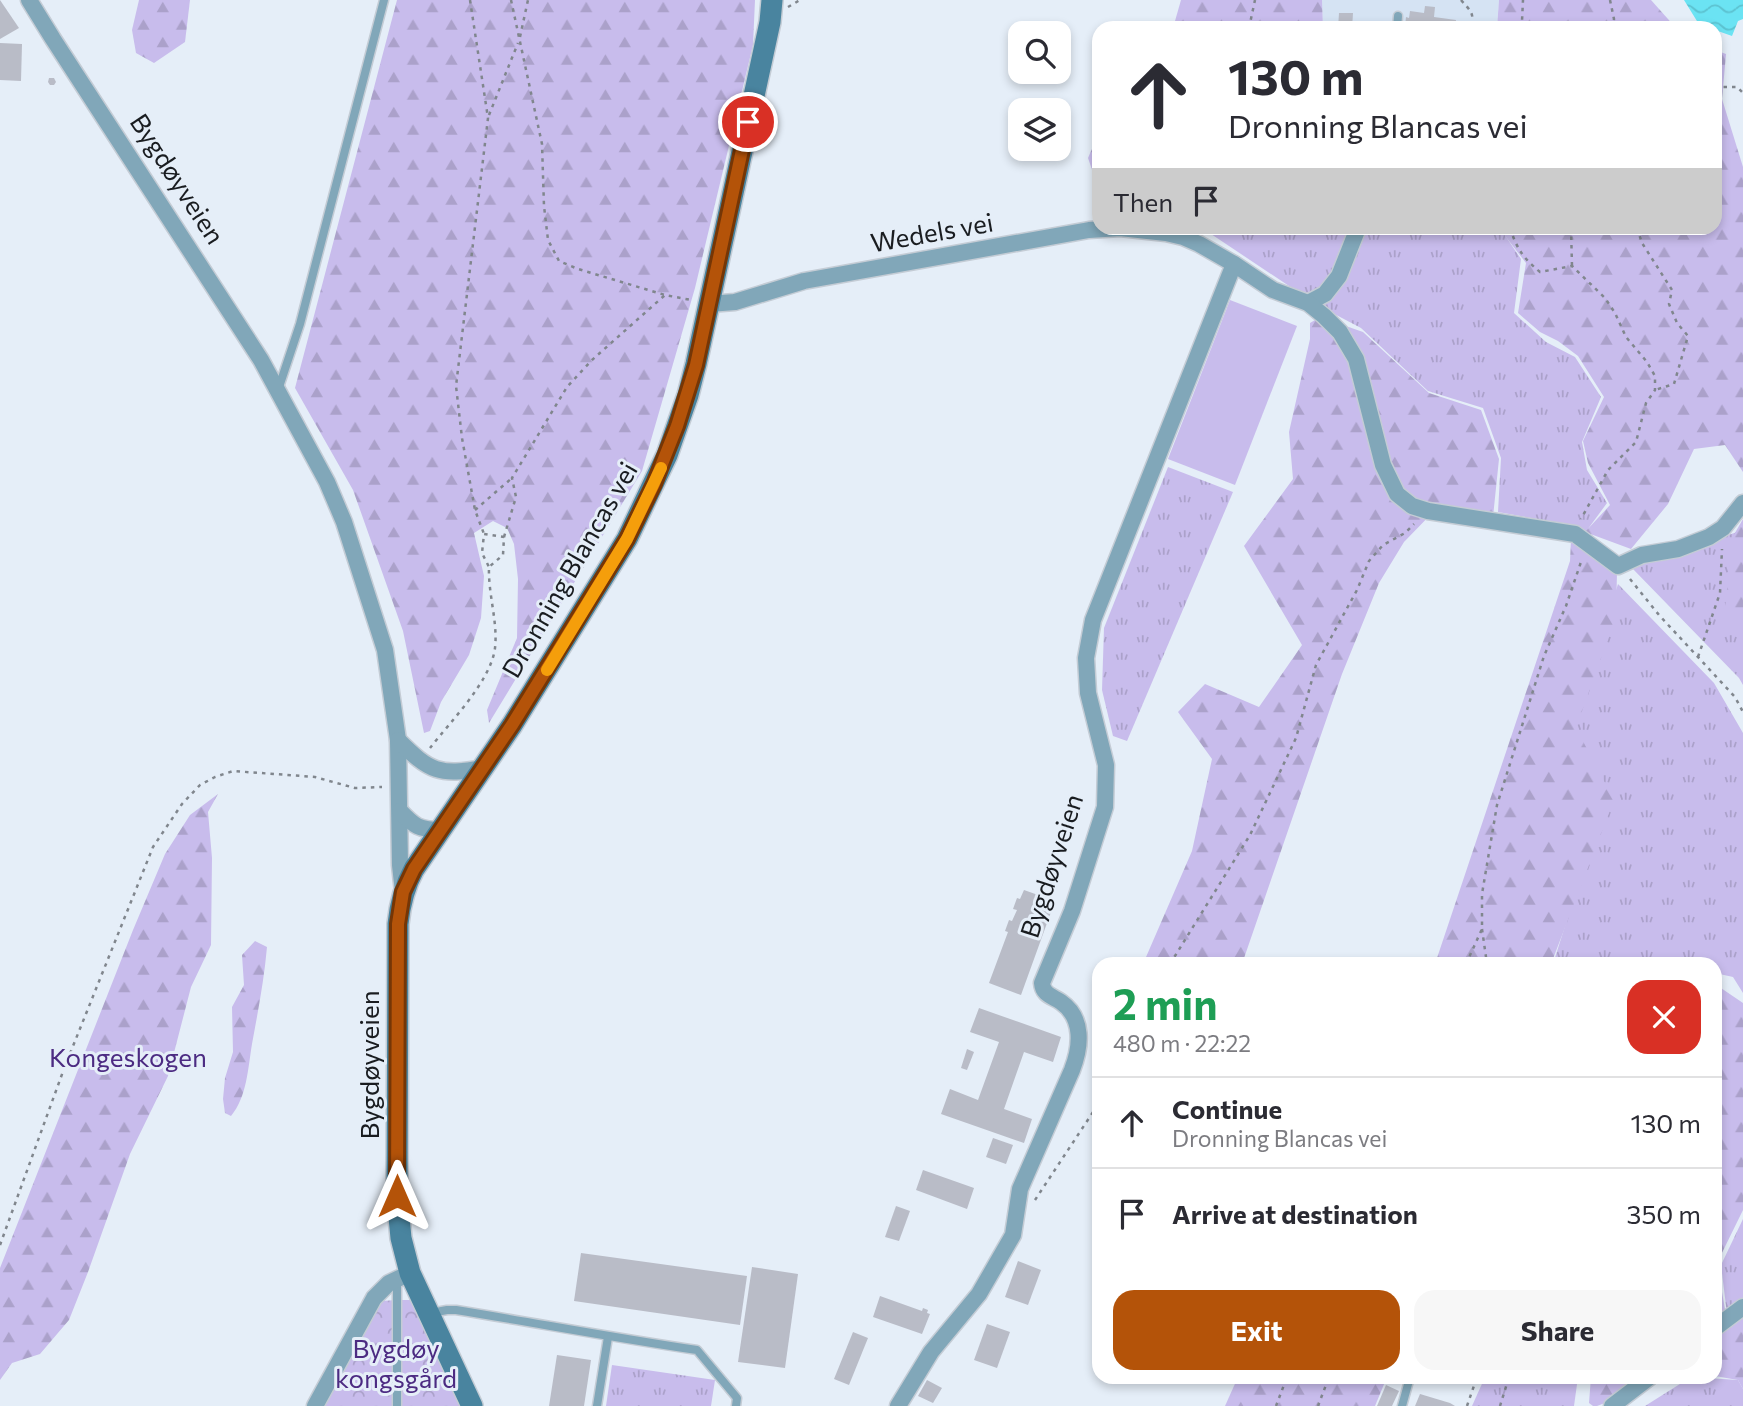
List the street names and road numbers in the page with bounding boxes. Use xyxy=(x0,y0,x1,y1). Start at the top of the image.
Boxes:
street label: Bygdøyveien xyxy=(125,107,232,249)
street label: Wedels vei xyxy=(868,206,995,258)
street label: Dronning Blancas vei xyxy=(494,456,643,682)
street label: Bygdøyveien xyxy=(1013,790,1088,941)
street label: Bygdøyveien xyxy=(353,990,384,1140)

